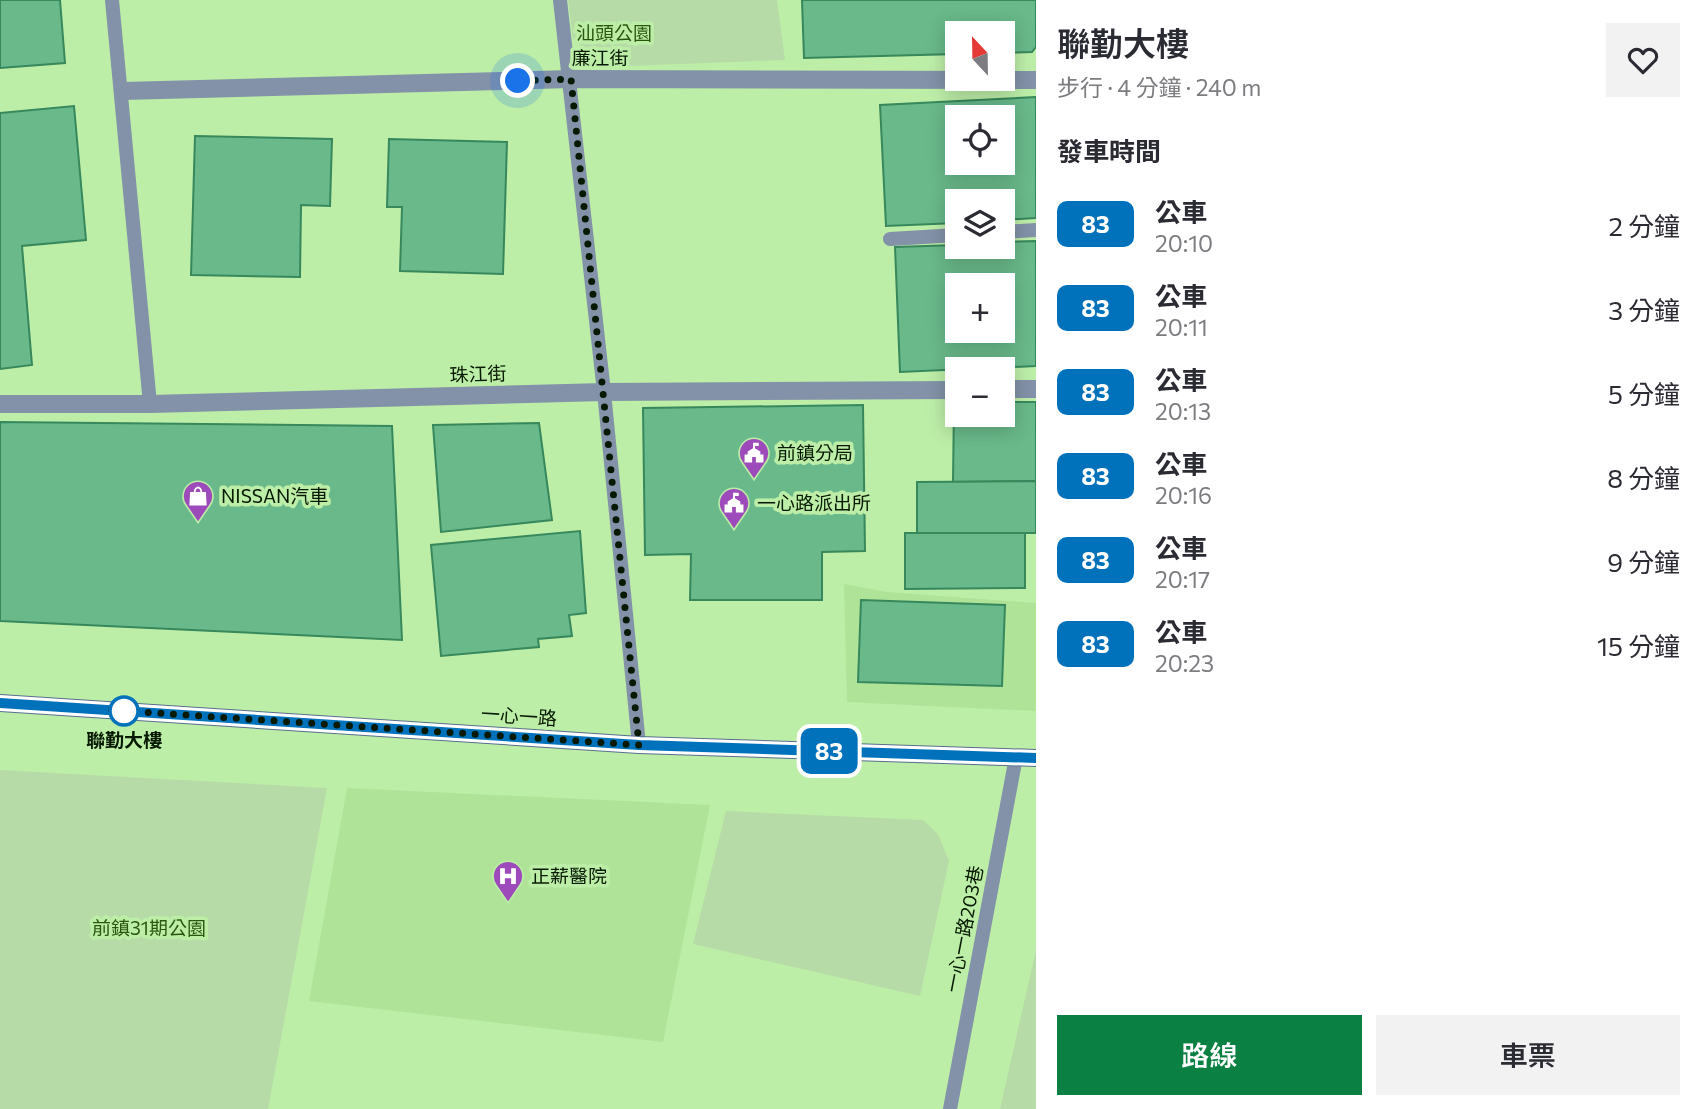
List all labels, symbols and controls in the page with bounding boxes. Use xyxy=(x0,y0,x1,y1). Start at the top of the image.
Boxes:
park label: 汕頭公園 xyxy=(576,21,652,44)
north arrow xyxy=(945,21,1015,91)
map controls xyxy=(945,21,1015,427)
text: 聯勤大樓 xyxy=(1057,22,1189,63)
button: heart xyxy=(1606,23,1680,97)
street label: 廉江街 xyxy=(571,46,629,69)
your location xyxy=(500,63,535,98)
text: 步行 · 4 分鐘 · 240 m xyxy=(1057,73,1261,101)
button: locate xyxy=(945,105,1015,175)
text: 發車時間 xyxy=(1057,135,1161,166)
button: layers xyxy=(945,189,1015,259)
text: 公車 xyxy=(1155,196,1207,227)
text: 83 xyxy=(1081,209,1110,238)
text: 2 分鐘 xyxy=(1609,210,1680,241)
text: 20:10 xyxy=(1155,229,1213,257)
button: + xyxy=(945,273,1015,343)
text: 公車 xyxy=(1155,280,1207,311)
text: 83 xyxy=(1081,293,1110,322)
text: 3 分鐘 xyxy=(1608,294,1680,325)
text: 20:11 xyxy=(1155,313,1208,341)
button: − xyxy=(945,357,1015,427)
street label: 珠江街 xyxy=(449,361,507,386)
text: 公車 xyxy=(1155,364,1207,395)
text: 83 xyxy=(1081,377,1110,406)
text: 5 分鐘 xyxy=(1608,378,1680,409)
text: 20:13 xyxy=(1155,397,1211,425)
public building icon: 前鎮分局 xyxy=(737,436,771,480)
place label: 前鎮分局 xyxy=(777,441,853,464)
text: 公車 xyxy=(1155,448,1207,479)
text: 83 xyxy=(1081,461,1110,490)
text: 8 分鐘 xyxy=(1607,462,1680,493)
shop icon: NISSAN汽車 xyxy=(181,479,215,523)
text: 20:16 xyxy=(1155,481,1212,509)
place label: NISSAN汽車 xyxy=(221,484,328,507)
public building icon: 一心路派出所 xyxy=(717,486,751,530)
place label: 一心路派出所 xyxy=(757,491,871,514)
text: 公車 xyxy=(1155,532,1207,563)
text: 83 xyxy=(1081,545,1110,574)
text: 9 分鐘 xyxy=(1607,546,1680,577)
text: 20:17 xyxy=(1155,565,1210,593)
text: 公車 xyxy=(1155,616,1207,647)
text: 83 xyxy=(1081,629,1110,658)
text: 15 分鐘 xyxy=(1597,630,1680,661)
text: 20:23 xyxy=(1155,649,1214,677)
marker: 聯勤大樓 xyxy=(109,696,139,726)
street label: 一心一路 xyxy=(480,701,558,730)
place label: 聯勤大樓 xyxy=(86,728,162,751)
line badge: 83 xyxy=(798,728,860,774)
text: 83 xyxy=(815,736,843,765)
hospital icon: 正薪醫院 xyxy=(491,859,525,903)
place label: 正薪醫院 xyxy=(531,864,607,887)
street label: 一心一路203巷 xyxy=(940,864,987,994)
park label: 前鎮31期公園 xyxy=(92,916,206,939)
button: 路線 xyxy=(1057,1015,1362,1095)
button: 車票 xyxy=(1376,1015,1680,1095)

